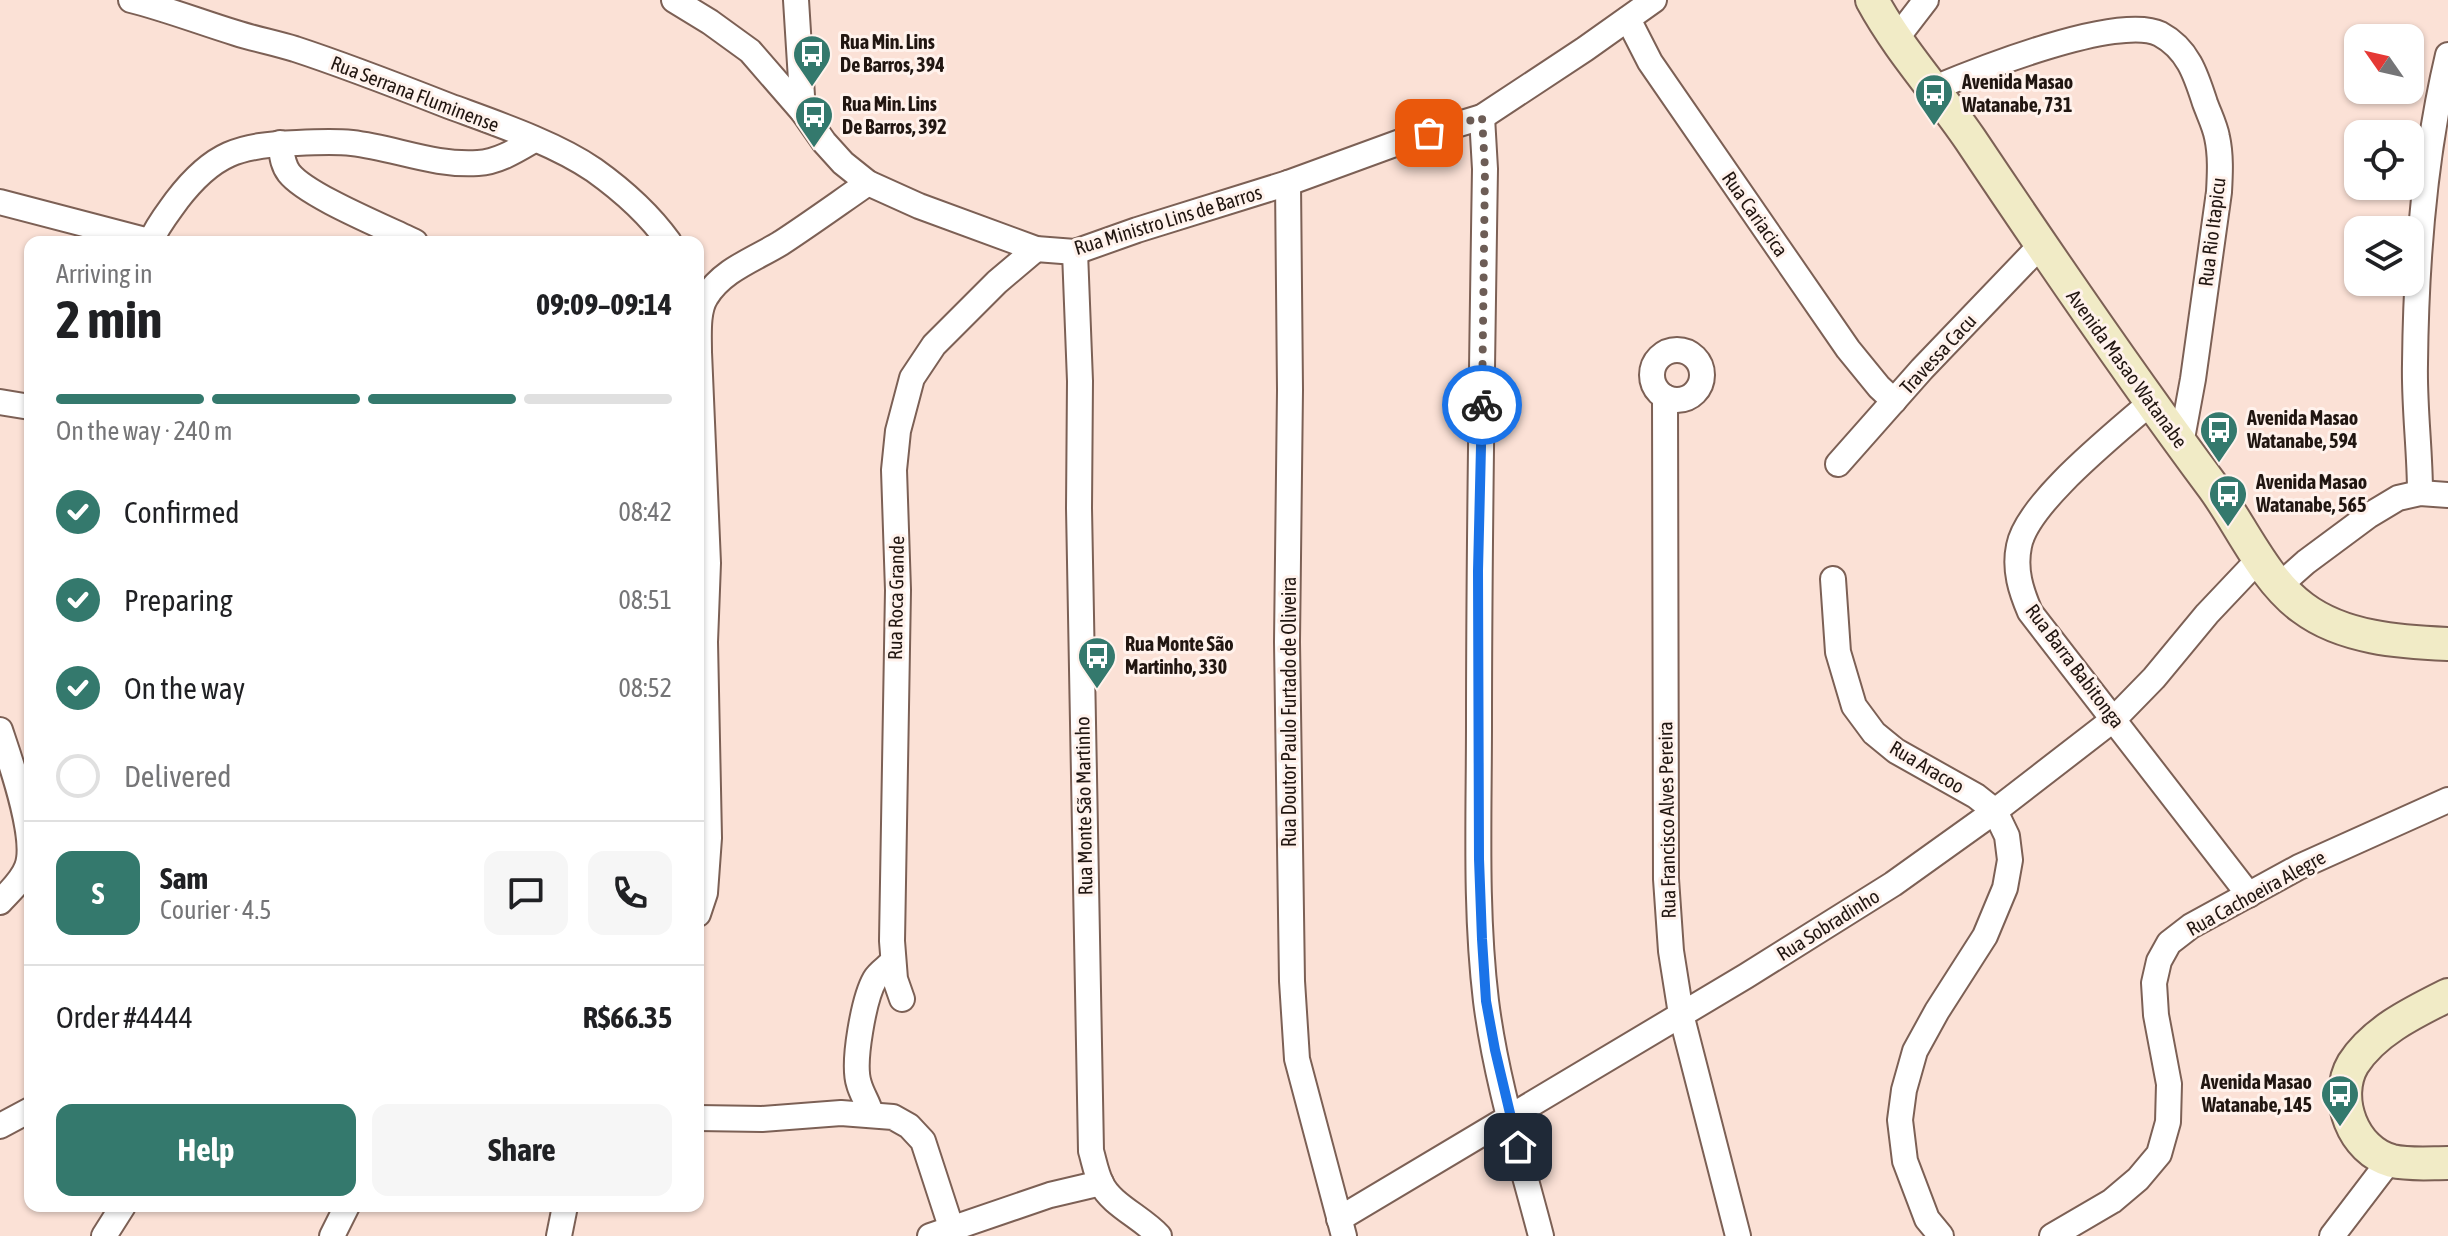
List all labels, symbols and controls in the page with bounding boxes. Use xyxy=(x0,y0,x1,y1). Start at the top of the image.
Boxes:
north arrow xyxy=(2344,24,2424,104)
map controls xyxy=(2344,24,2424,296)
place label: Rua Min. Lins De Barros, 394 xyxy=(840,30,945,76)
bus stop icon: Rua Min. Lins De Barros, 394 xyxy=(791,33,833,88)
street label: Rua Serrana Fluminense xyxy=(328,51,503,136)
place label: Avenida Masao Watanabe, 731 xyxy=(1961,70,2073,116)
bus stop icon: Avenida Masao Watanabe, 731 xyxy=(1913,72,1955,127)
place label: Rua Min. Lins De Barros, 392 xyxy=(842,92,947,138)
bus stop icon: Rua Min. Lins De Barros, 392 xyxy=(793,94,835,149)
pin xyxy=(1395,99,1463,167)
icon: bag xyxy=(1407,111,1451,155)
button: locate xyxy=(2344,120,2424,200)
street label: Rua Cariacica xyxy=(1718,167,1793,261)
street label: Rua Rio Itapicu xyxy=(2193,176,2230,288)
street label: Rua Ministro Lins de Barros xyxy=(1071,180,1264,259)
button: layers xyxy=(2344,216,2424,296)
text: Arriving in xyxy=(56,259,153,289)
street label: Avenida Masao Watanabe xyxy=(2062,285,2192,452)
text: 09:09–09:14 xyxy=(536,287,672,321)
text: 2 min xyxy=(56,289,162,349)
street label: Travessa Cacu xyxy=(1895,309,1980,398)
courier xyxy=(1442,365,1522,445)
icon: bike xyxy=(1460,383,1504,427)
place label: Avenida Masao Watanabe, 594 xyxy=(2246,406,2358,452)
bus stop icon: Avenida Masao Watanabe, 594 xyxy=(2198,409,2240,464)
text: On the way · 240 m xyxy=(56,416,233,446)
place label: Avenida Masao Watanabe, 565 xyxy=(2255,470,2367,516)
bus stop icon: Avenida Masao Watanabe, 565 xyxy=(2207,473,2249,528)
icon: check xyxy=(56,490,100,534)
text: Confirmed xyxy=(124,495,239,529)
text: 08:42 xyxy=(618,497,672,527)
street label: Rua Roca Grande xyxy=(883,536,908,660)
street label: Rua Doutor Paulo Furtado de Oliveira xyxy=(1277,577,1300,847)
icon: check xyxy=(56,578,100,622)
text: Preparing xyxy=(124,583,233,617)
text: 08:51 xyxy=(618,585,672,615)
street label: Rua Barra Babitonga xyxy=(2021,599,2129,732)
place label: Rua Monte São Martinho, 330 xyxy=(1125,632,1234,678)
bus stop icon: Rua Monte São Martinho, 330 xyxy=(1076,635,1118,690)
icon: check xyxy=(56,666,100,710)
text: On the way xyxy=(124,671,245,705)
text: 08:52 xyxy=(618,673,672,703)
street label: Rua Monte São Martinho xyxy=(1070,716,1097,896)
street label: Rua Francisco Alves Pereira xyxy=(1653,721,1680,919)
street label: Rua Aracoo xyxy=(1886,735,1969,798)
text: Delivered xyxy=(124,759,232,793)
street label: Rua Cachoeira Alegre xyxy=(2182,845,2329,940)
button: chat xyxy=(484,851,568,935)
button: phone xyxy=(588,851,672,935)
text: Sam xyxy=(160,861,208,895)
text: S xyxy=(92,876,104,910)
street label: Rua Sobradinho xyxy=(1772,884,1883,965)
text: Courier · 4.5 xyxy=(160,895,271,925)
text: Order #4444 xyxy=(56,1000,193,1034)
text: R$66.35 xyxy=(583,1000,672,1034)
place label: Avenida Masao Watanabe, 145 xyxy=(2200,1070,2312,1116)
bus stop icon: Avenida Masao Watanabe, 145 xyxy=(2319,1073,2361,1128)
button: Help xyxy=(56,1104,356,1196)
button: Share xyxy=(372,1104,672,1196)
pin xyxy=(1484,1113,1552,1181)
icon: home xyxy=(1496,1125,1540,1169)

